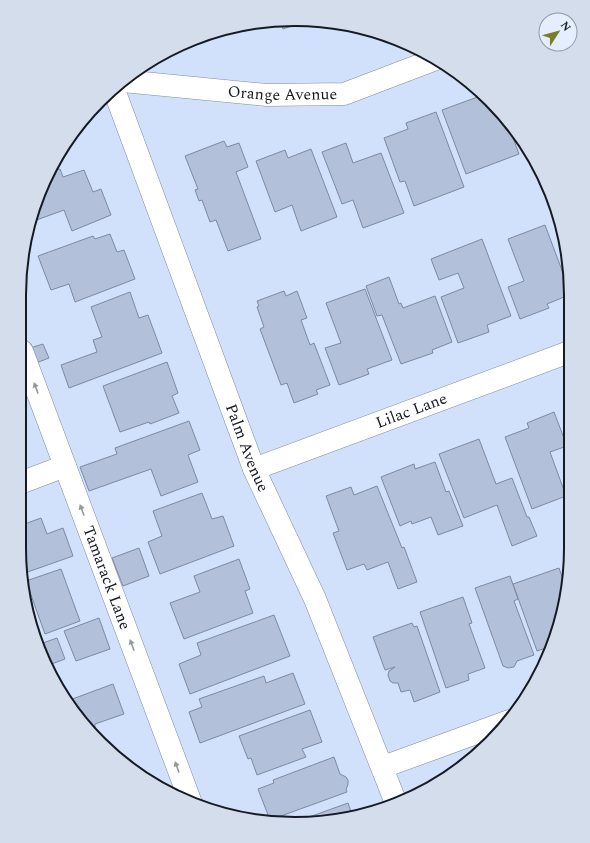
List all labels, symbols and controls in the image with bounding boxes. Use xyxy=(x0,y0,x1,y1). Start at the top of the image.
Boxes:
north arrow xyxy=(538,12,578,52)
text: N xyxy=(556,18,575,35)
street label: Orange Avenue xyxy=(226,79,337,107)
one-way arrow xyxy=(33,382,39,394)
street label: Lilac Lane xyxy=(372,386,451,435)
street label: Palm Avenue xyxy=(219,400,275,496)
one-way arrow xyxy=(78,504,84,516)
street label: Tamarack Lane xyxy=(76,522,137,633)
one-way arrow xyxy=(129,639,135,651)
one-way arrow xyxy=(174,760,180,772)

